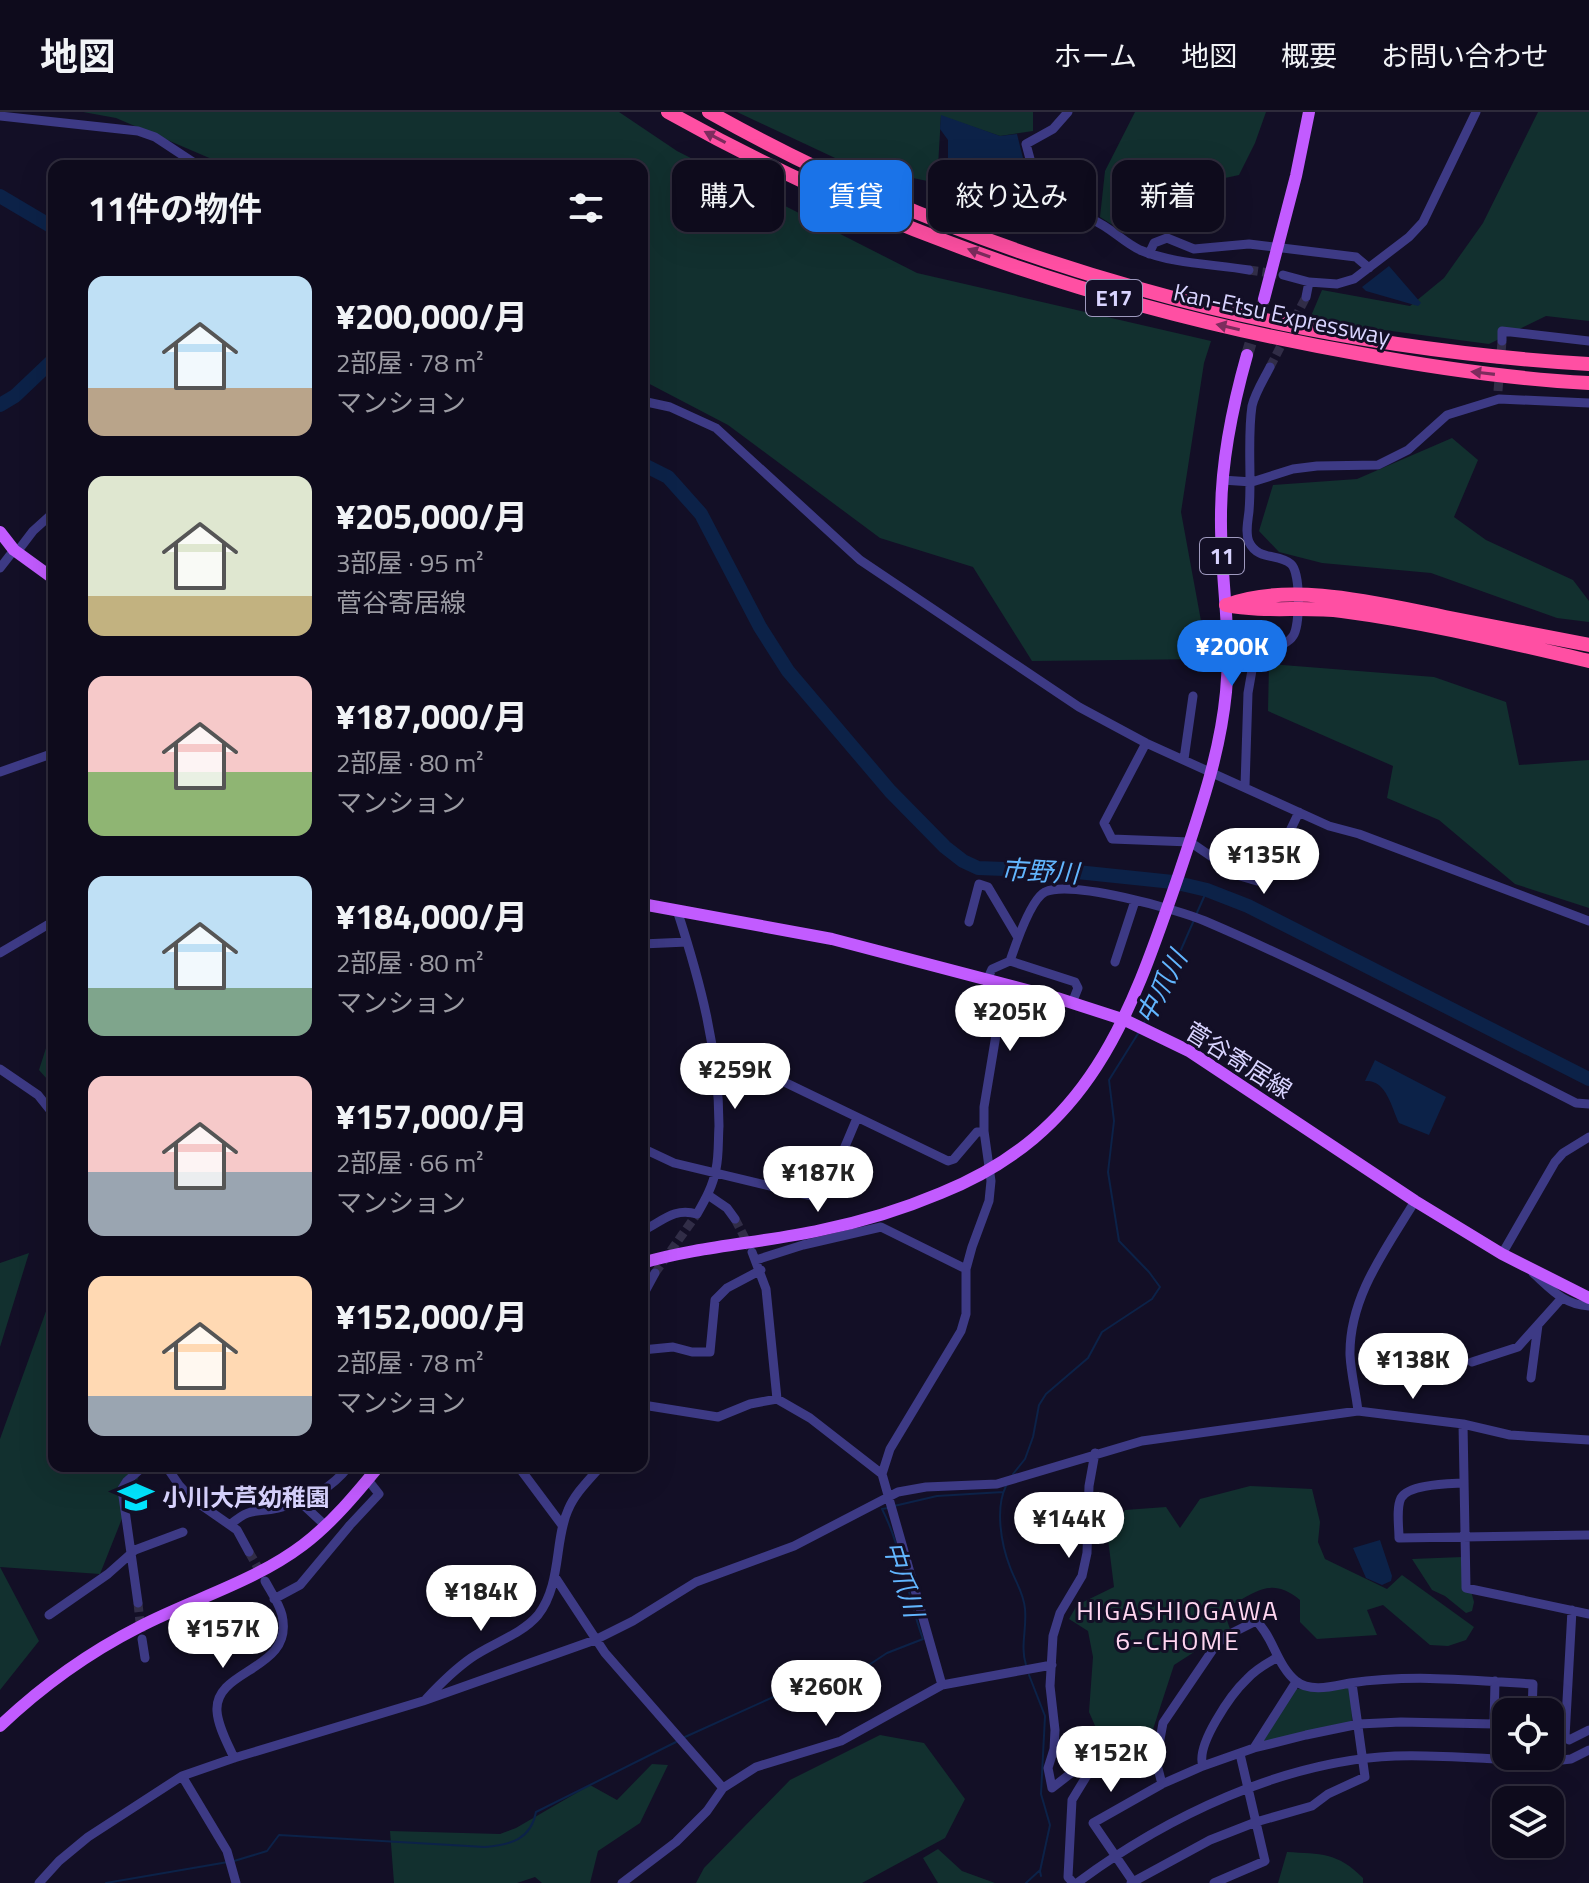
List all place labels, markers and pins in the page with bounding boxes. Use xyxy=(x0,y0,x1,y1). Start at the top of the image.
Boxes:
pin: ¥200K xyxy=(1176,620,1288,688)
pin: ¥135K xyxy=(1208,828,1320,896)
pin: ¥205K xyxy=(954,985,1066,1053)
pin: ¥259K xyxy=(679,1043,791,1111)
pin: ¥187K xyxy=(762,1146,874,1214)
pin: ¥138K xyxy=(1357,1333,1469,1401)
school or university icon: 小川大芦幼稚園 xyxy=(117,1478,155,1516)
place label: 小川大芦幼稚園 xyxy=(162,1479,330,1515)
pin: ¥144K xyxy=(1013,1492,1125,1560)
pin: ¥184K xyxy=(425,1565,537,1633)
pin: ¥157K xyxy=(167,1602,279,1670)
pin: ¥260K xyxy=(770,1660,882,1728)
pin: ¥152K xyxy=(1055,1726,1167,1794)

